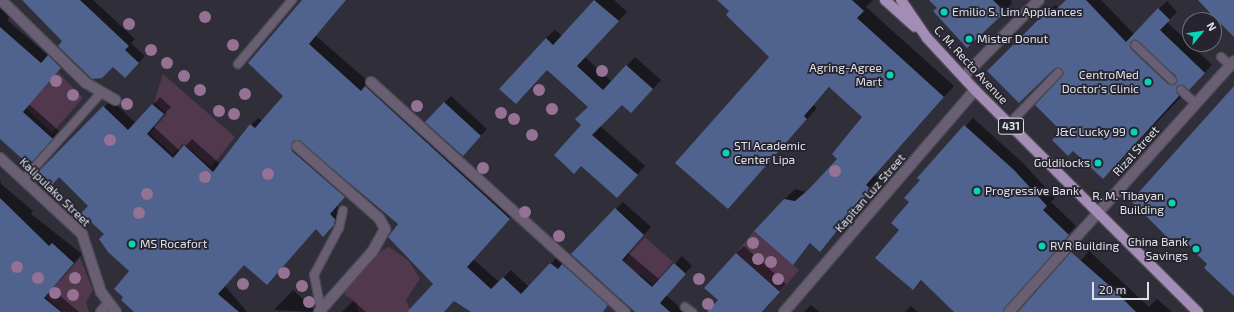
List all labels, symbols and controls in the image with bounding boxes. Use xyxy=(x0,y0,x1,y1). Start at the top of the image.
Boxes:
place label: Emilio S. Lim Appliances xyxy=(952,5,1083,19)
marker: Emilio S. Lim Appliances xyxy=(939,7,949,17)
north arrow xyxy=(1182,12,1222,52)
text: N xyxy=(1204,20,1220,33)
street label: C. M. Recto Avenue xyxy=(931,23,1011,107)
place label: Mister Donut xyxy=(977,32,1048,46)
marker: Mister Donut xyxy=(964,34,974,44)
place label: Agring-Agree Mart xyxy=(809,61,882,89)
place label: CentroMed Doctor's Clinic xyxy=(1062,68,1139,96)
marker: Agring-Agree Mart xyxy=(885,70,895,80)
marker: CentroMed Doctor's Clinic xyxy=(1142,76,1154,88)
road number: 431 xyxy=(998,117,1024,135)
street label: Rizal Street xyxy=(1110,123,1162,179)
place label: J&C Lucky 99 xyxy=(1055,125,1126,139)
marker: J&C Lucky 99 xyxy=(1129,127,1139,137)
place label: STI Academic Center Lipa xyxy=(734,139,806,167)
marker: STI Academic Center Lipa xyxy=(721,148,731,158)
street label: Kapitan Luz Street xyxy=(832,151,908,235)
street label: Kalipulako Street xyxy=(17,155,93,229)
place label: Goldilocks xyxy=(1034,156,1090,170)
marker: Goldilocks xyxy=(1093,158,1103,168)
place label: Progressive Bank xyxy=(985,184,1079,198)
marker: Progressive Bank xyxy=(972,186,982,196)
place label: R. M. Tibayan Building xyxy=(1092,189,1164,217)
marker: R. M. Tibayan Building xyxy=(1167,198,1177,208)
place label: China Bank Savings xyxy=(1128,235,1188,263)
place label: MS Rocafort xyxy=(140,237,207,251)
marker: MS Rocafort xyxy=(127,239,137,249)
place label: RVR Building xyxy=(1050,239,1119,253)
marker: RVR Building xyxy=(1037,241,1047,251)
marker: China Bank Savings xyxy=(1191,244,1201,254)
scale bar xyxy=(1094,274,1151,300)
text: 20 m xyxy=(1099,282,1126,296)

